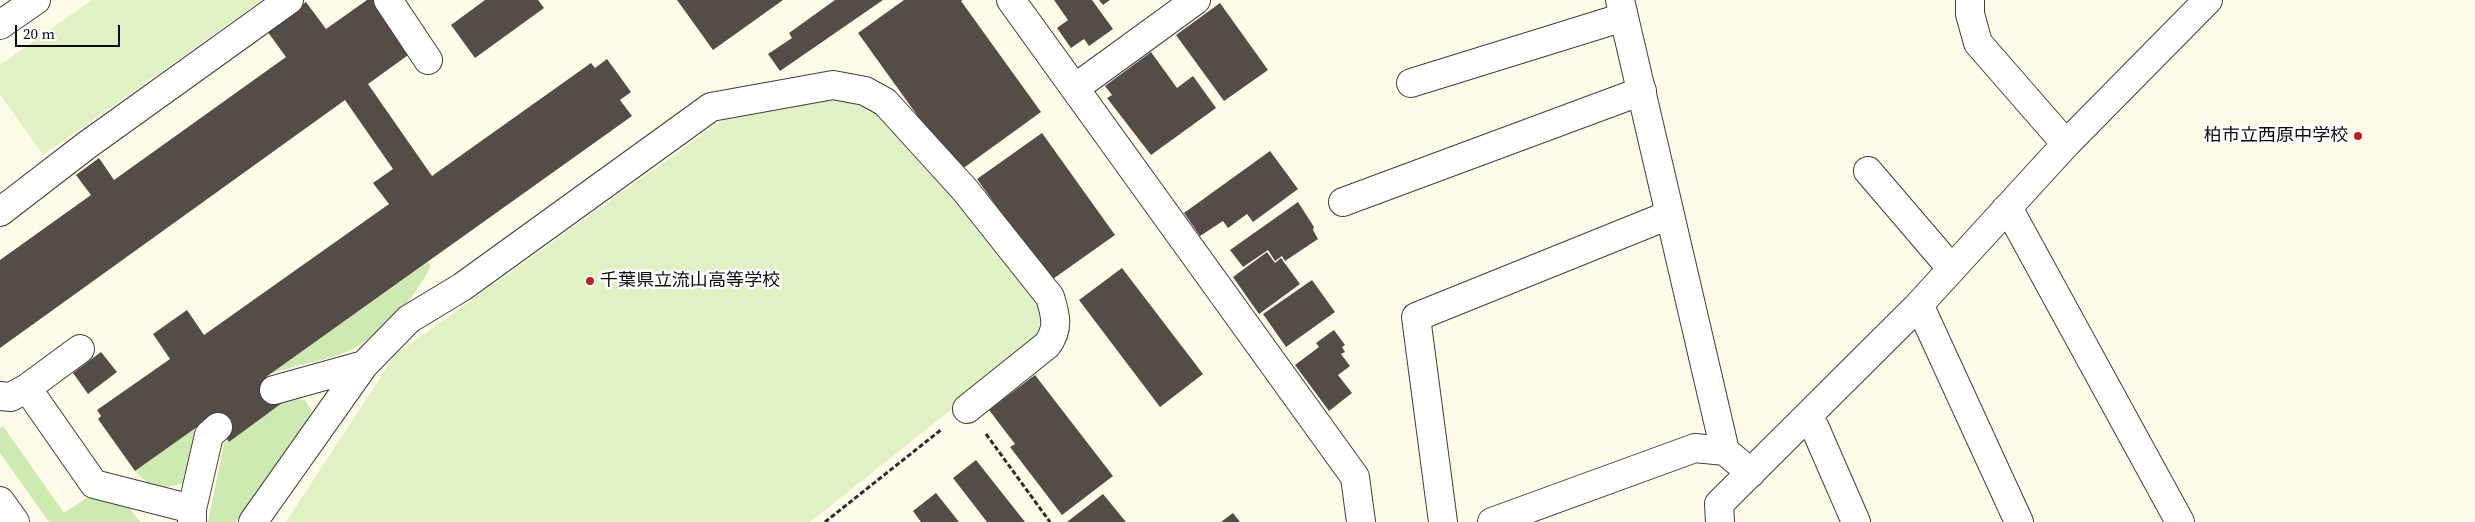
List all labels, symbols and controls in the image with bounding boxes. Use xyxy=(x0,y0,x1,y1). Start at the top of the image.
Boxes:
scale bar xyxy=(18,15,122,47)
text: 20 m xyxy=(23,23,55,44)
place label: 柏市立西原中学校 xyxy=(2204,125,2348,147)
marker: 柏市立西原中学校 xyxy=(2352,130,2364,142)
place label: 千葉県立流山高等学校 xyxy=(600,270,780,292)
marker: 千葉県立流山高等学校 xyxy=(584,275,596,287)

